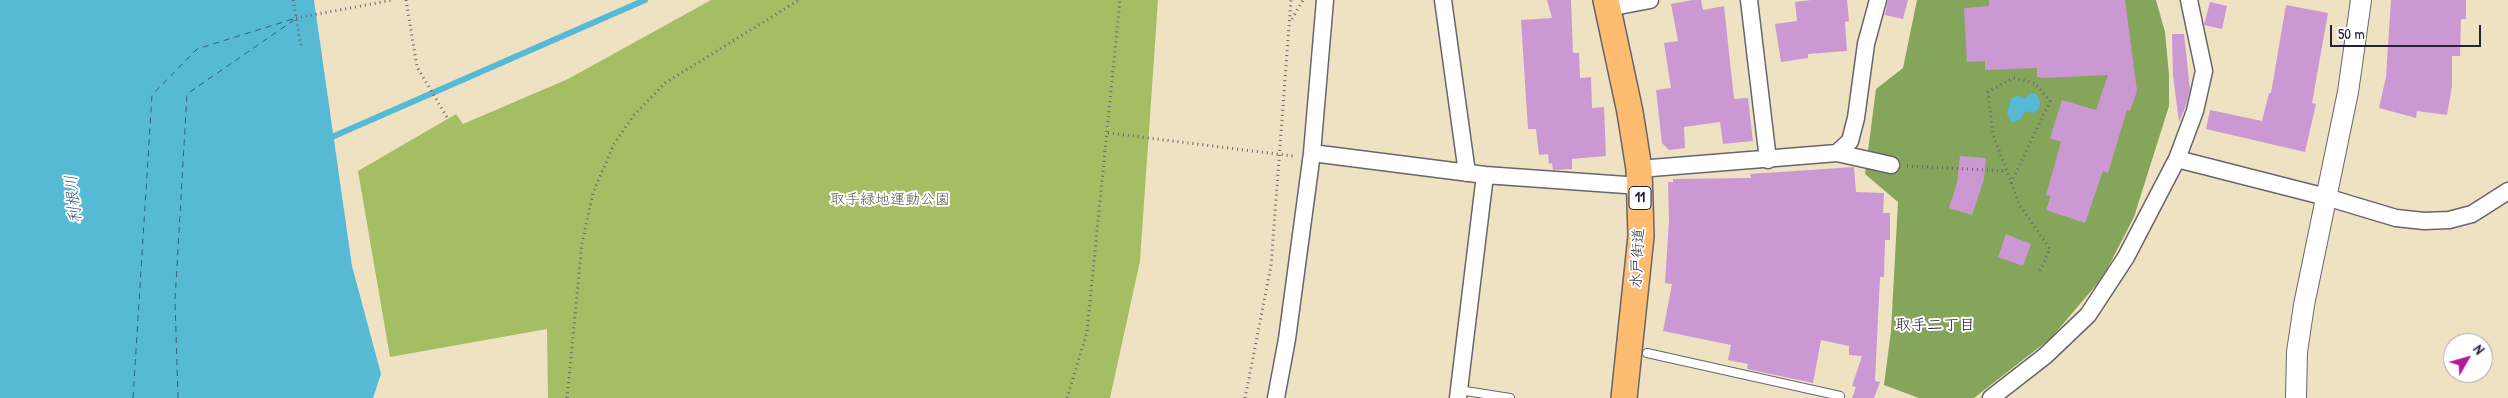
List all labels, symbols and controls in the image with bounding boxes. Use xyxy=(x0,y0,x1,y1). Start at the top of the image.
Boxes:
scale bar xyxy=(2333,15,2484,47)
text: 50 m xyxy=(2338,23,2365,44)
water label: 利根川 xyxy=(62,174,86,224)
road number: 11 xyxy=(1629,187,1651,210)
park label: 取手緑地運動公園 xyxy=(830,191,950,209)
street label: 水戸街道 xyxy=(1627,228,1649,288)
district label: 取手二丁目 xyxy=(1895,316,1975,336)
north arrow xyxy=(2443,333,2493,383)
text: N xyxy=(2470,340,2489,358)

